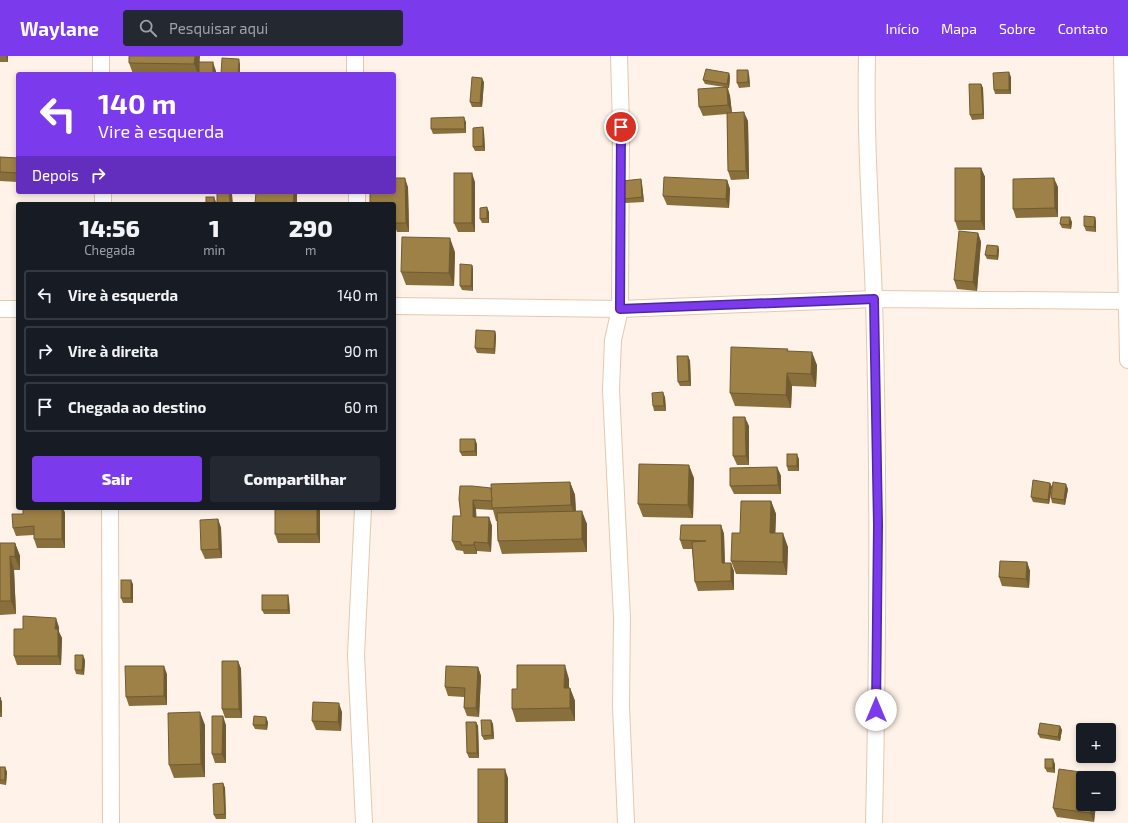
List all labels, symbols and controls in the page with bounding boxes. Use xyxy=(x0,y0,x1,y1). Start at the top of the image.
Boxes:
search box xyxy=(123,10,403,46)
text: Waylane xyxy=(20,17,99,40)
icon: search xyxy=(137,17,159,39)
text: Pesquisar aqui xyxy=(169,19,268,37)
text: Início xyxy=(886,20,919,37)
text: Mapa xyxy=(941,20,977,37)
text: Sobre xyxy=(999,20,1036,37)
text: Contato xyxy=(1058,20,1108,37)
text: 140 m xyxy=(98,86,176,120)
icon: left xyxy=(32,88,84,140)
pin xyxy=(604,110,638,144)
icon: arrive xyxy=(610,116,632,138)
text: Vire à esquerda xyxy=(98,120,224,142)
icon: right xyxy=(87,164,109,186)
text: Depois xyxy=(32,166,79,184)
text: 14:56 xyxy=(79,213,140,242)
text: 1 xyxy=(209,213,220,242)
text: 290 xyxy=(289,213,333,242)
text: Chegada xyxy=(84,242,135,258)
text: min xyxy=(203,242,225,258)
text: m xyxy=(305,242,316,258)
icon: left xyxy=(34,284,56,306)
text: Vire à esquerda xyxy=(68,286,178,304)
text: 140 m xyxy=(337,286,378,304)
icon: right xyxy=(34,340,56,362)
text: Vire à direita xyxy=(68,342,158,360)
text: 90 m xyxy=(344,342,378,360)
icon: arrive xyxy=(34,396,56,418)
text: Chegada ao destino xyxy=(68,398,206,416)
text: 60 m xyxy=(344,398,378,416)
button: Sair xyxy=(32,456,202,502)
button: Compartilhar xyxy=(210,456,380,502)
position arrow xyxy=(855,689,897,731)
map controls xyxy=(1076,723,1116,811)
button: + xyxy=(1076,723,1116,763)
button: − xyxy=(1076,771,1116,811)

